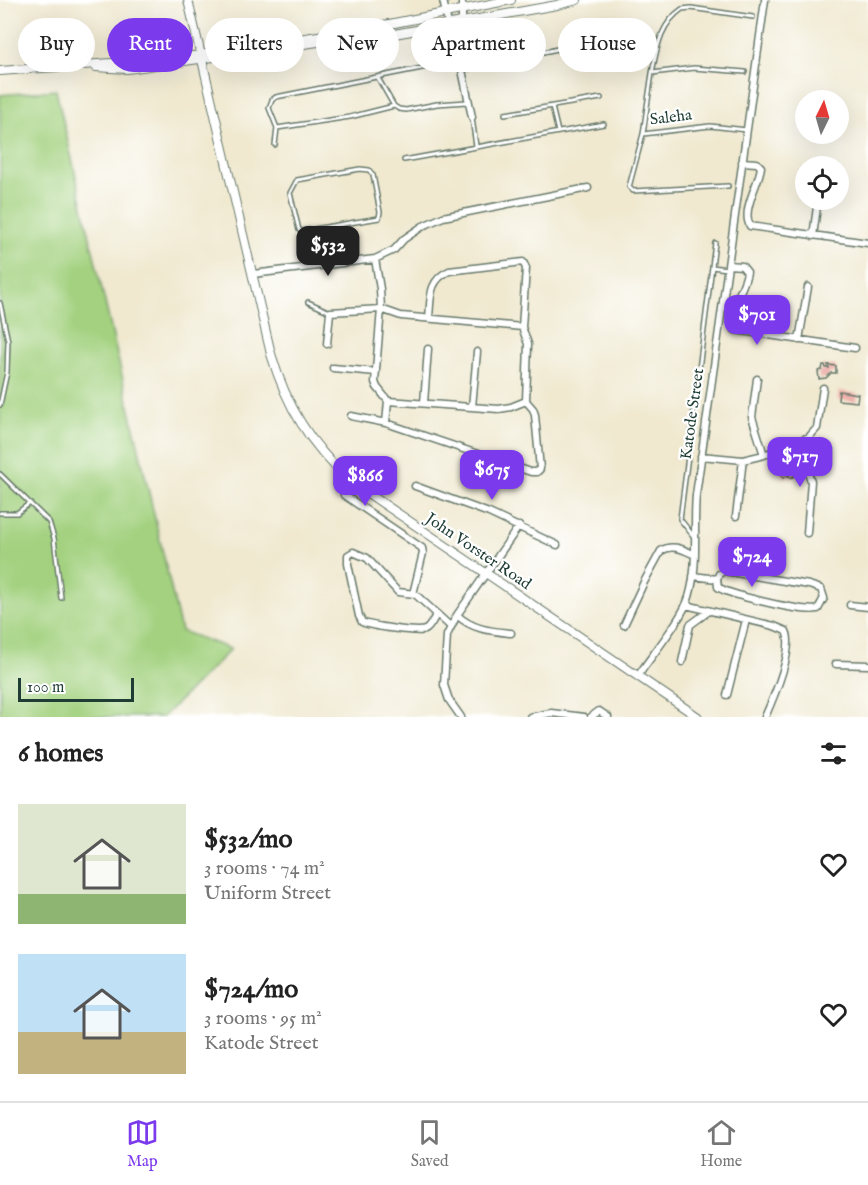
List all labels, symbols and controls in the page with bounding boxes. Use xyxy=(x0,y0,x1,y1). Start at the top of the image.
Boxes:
chip: Buy xyxy=(18,18,95,72)
chip: Rent xyxy=(107,18,193,72)
chip: Filters xyxy=(205,18,304,72)
chip: New xyxy=(316,18,399,72)
chip: Apartment xyxy=(411,18,546,72)
chip: House xyxy=(558,18,657,72)
north arrow xyxy=(795,90,849,144)
map controls xyxy=(795,90,849,210)
street label: Saleha xyxy=(649,105,693,130)
button: locate xyxy=(795,156,849,210)
pin: $532 xyxy=(292,226,364,277)
text: $532 xyxy=(310,233,346,258)
pin: $701 xyxy=(721,295,793,346)
text: $701 xyxy=(738,302,776,327)
street label: Katode Street xyxy=(677,367,709,461)
pin: $717 xyxy=(764,437,836,488)
text: $717 xyxy=(781,444,819,469)
pin: $675 xyxy=(456,450,528,501)
pin: $866 xyxy=(329,456,401,507)
text: $675 xyxy=(474,457,510,482)
text: $866 xyxy=(347,463,383,488)
street label: John Vorster Road xyxy=(420,508,535,595)
pin: $724 xyxy=(716,537,788,588)
text: $724 xyxy=(732,544,772,569)
scale bar xyxy=(18,675,134,702)
text: 100 m xyxy=(27,678,64,698)
text: 6 homes xyxy=(18,737,103,770)
icon: filters xyxy=(817,737,850,770)
text: $532/mo xyxy=(204,823,293,856)
icon: home xyxy=(66,828,138,900)
icon: heart xyxy=(817,848,850,881)
text: 3 rooms · 74 m² xyxy=(204,856,325,881)
text: Uniform Street xyxy=(204,881,331,906)
text: $724/mo xyxy=(204,973,298,1006)
icon: home xyxy=(66,978,138,1050)
icon: heart xyxy=(817,998,850,1031)
text: 3 rooms · 95 m² xyxy=(204,1006,322,1031)
text: Katode Street xyxy=(204,1031,319,1056)
tab: Map xyxy=(126,1116,159,1172)
tab: Saved xyxy=(411,1116,449,1172)
tab: Home xyxy=(700,1116,742,1172)

